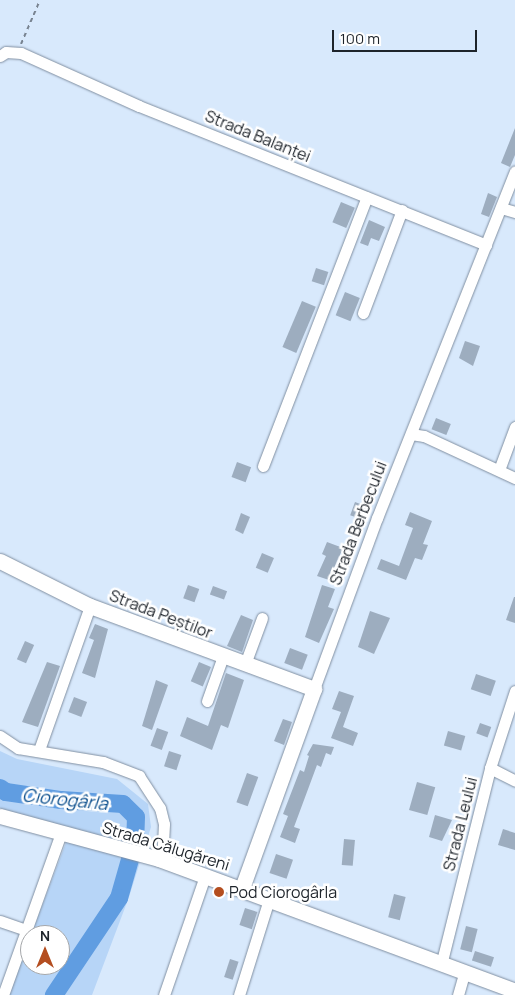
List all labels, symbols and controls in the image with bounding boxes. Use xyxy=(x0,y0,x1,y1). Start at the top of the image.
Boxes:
scale bar xyxy=(335,20,480,52)
text: 100 m xyxy=(340,28,380,49)
street label: Strada Balanței xyxy=(202,106,314,166)
street label: Strada Berbecului xyxy=(326,458,390,588)
street label: Strada Peștilor xyxy=(107,586,215,642)
street label: Strada Leului xyxy=(439,775,481,873)
water label: Ciorogârla xyxy=(21,784,109,814)
street label: Strada Călugăreni xyxy=(100,818,232,874)
place label: Pod Ciorogârla xyxy=(229,882,337,902)
marker: Pod Ciorogârla xyxy=(213,886,225,898)
north arrow xyxy=(20,925,70,975)
text: N xyxy=(40,926,50,945)

